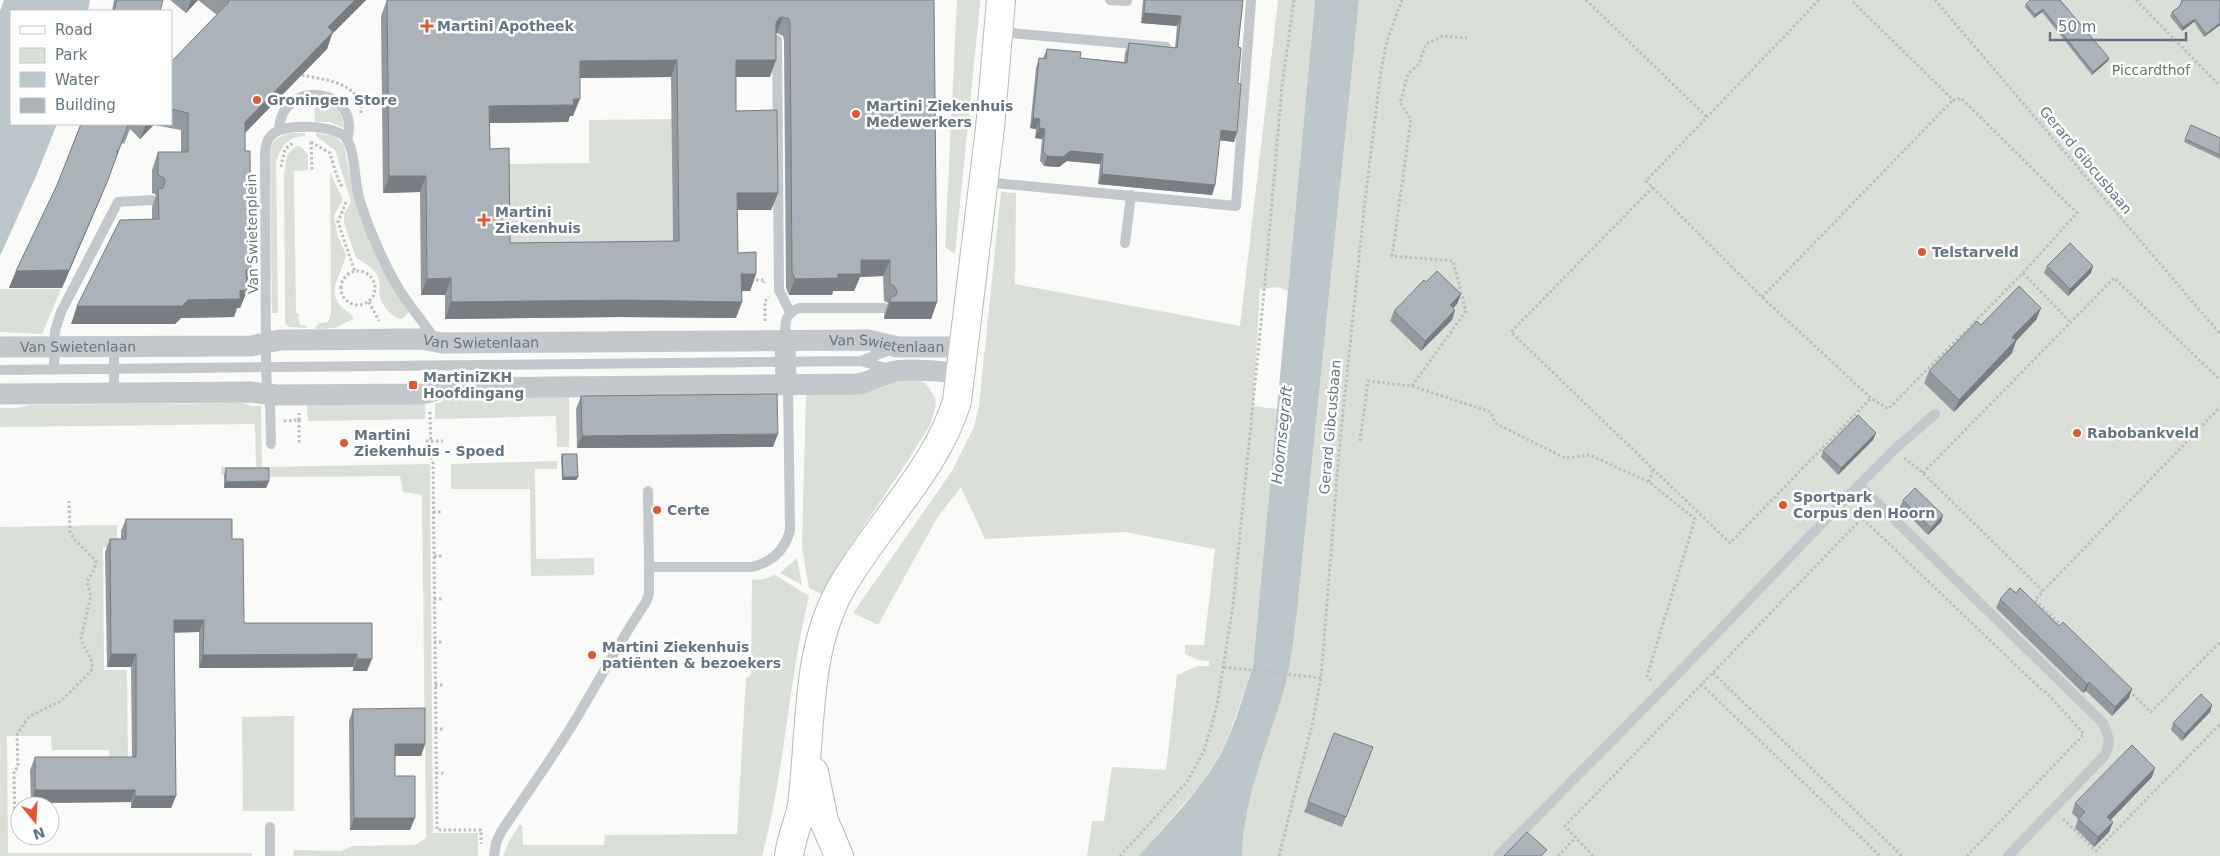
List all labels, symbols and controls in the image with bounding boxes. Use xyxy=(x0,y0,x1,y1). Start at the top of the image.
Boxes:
legend xyxy=(10,10,172,125)
scale bar xyxy=(2050,10,2186,42)
place label: Martini Apotheek xyxy=(437,18,575,34)
text: 50 m xyxy=(2058,18,2096,36)
marker: Martini Apotheek xyxy=(421,20,433,32)
text: Road xyxy=(55,21,93,39)
text: Park xyxy=(55,46,88,64)
park label: Piccardthof xyxy=(2112,62,2191,78)
text: Water xyxy=(55,71,100,89)
place label: Groningen Store xyxy=(267,92,397,108)
marker: Groningen Store xyxy=(251,94,263,106)
text: Building xyxy=(55,96,116,114)
place label: Martini Ziekenhuis Medewerkers xyxy=(866,98,1013,130)
street label: Gerard Gibcusbaan xyxy=(2036,103,2136,217)
marker: Martini Ziekenhuis Medewerkers xyxy=(850,108,862,120)
street label: Van Swietenplein xyxy=(243,174,261,294)
place label: Martini Ziekenhuis xyxy=(495,204,581,236)
marker: Martini Ziekenhuis xyxy=(477,213,491,227)
place label: Telstarveld xyxy=(1932,244,2019,260)
marker: Telstarveld xyxy=(1916,246,1928,258)
street label: Van Swietenlaan xyxy=(422,332,539,351)
street label: Van Swietenlaan xyxy=(829,332,944,355)
street label: Van Swietenlaan xyxy=(20,338,136,355)
street label: Gerard Gibcusbaan xyxy=(1316,359,1344,495)
place label: MartiniZKH Hoofdingang xyxy=(423,369,524,401)
marker: MartiniZKH Hoofdingang xyxy=(407,379,419,391)
water label: Hoornsegraft xyxy=(1268,384,1296,485)
place label: Rabobankveld xyxy=(2087,425,2199,441)
place label: Martini Ziekenhuis - Spoed xyxy=(354,427,505,459)
marker: Rabobankveld xyxy=(2071,427,2083,439)
marker: Martini Ziekenhuis - Spoed xyxy=(338,437,350,449)
place label: Sportpark Corpus den Hoorn xyxy=(1793,489,1935,521)
marker: Sportpark Corpus den Hoorn xyxy=(1777,499,1789,511)
place label: Certe xyxy=(667,502,710,518)
marker: Certe xyxy=(651,504,663,516)
place label: Martini Ziekenhuis patiënten & bezoekers xyxy=(602,639,781,671)
marker: Martini Ziekenhuis patiënten & bezoekers xyxy=(586,649,598,661)
north arrow xyxy=(10,796,60,846)
text: N xyxy=(31,824,47,843)

